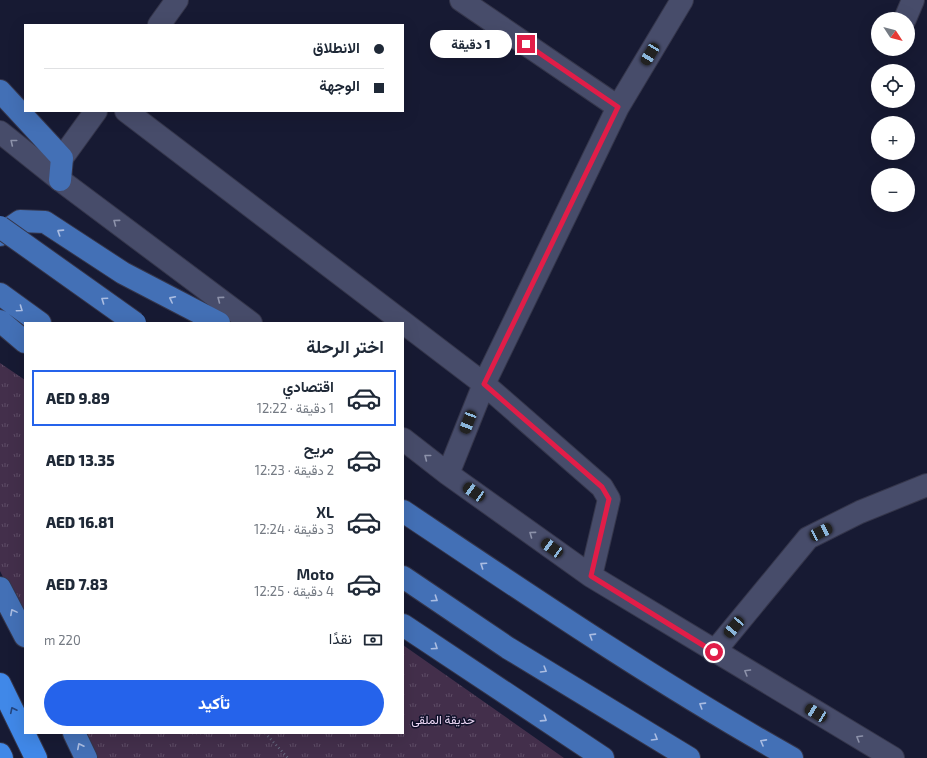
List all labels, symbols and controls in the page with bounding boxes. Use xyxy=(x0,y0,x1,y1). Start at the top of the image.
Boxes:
north arrow xyxy=(871,12,915,56)
map controls xyxy=(871,12,915,212)
callout: 1 دقيقة xyxy=(430,30,512,58)
route end xyxy=(517,35,535,53)
text: 1 دقيقة xyxy=(451,36,491,52)
text: الانطلاق xyxy=(313,38,360,56)
car xyxy=(639,41,661,67)
button: locate xyxy=(871,64,915,108)
text: الوجهة xyxy=(319,76,360,94)
button: + xyxy=(871,116,915,160)
one-way arrow xyxy=(10,140,17,147)
button: − xyxy=(871,168,915,212)
one-way arrow xyxy=(113,220,120,227)
one-way arrow xyxy=(58,230,65,237)
one-way arrow xyxy=(169,296,176,304)
one-way arrow xyxy=(217,297,224,304)
one-way arrow xyxy=(101,298,108,305)
one-way arrow xyxy=(16,304,23,312)
text: اختر الرحلة xyxy=(306,335,384,357)
text: اقتصادي xyxy=(282,377,334,395)
icon: car xyxy=(346,380,382,416)
text: AED 9.89 xyxy=(46,389,110,407)
text: 1 دقيقة · 12:22 xyxy=(257,400,334,416)
car xyxy=(458,409,478,435)
text: مريح xyxy=(304,439,334,457)
icon: car xyxy=(346,442,382,478)
text: AED 13.35 xyxy=(46,451,115,469)
one-way arrow xyxy=(424,455,431,462)
text: 2 دقيقة · 12:23 xyxy=(255,462,334,478)
car xyxy=(461,480,487,504)
text: XL xyxy=(316,503,334,521)
icon: car xyxy=(346,504,382,540)
text: AED 16.81 xyxy=(46,513,114,531)
text: 3 دقيقة · 12:24 xyxy=(254,521,334,537)
car xyxy=(808,521,834,543)
one-way arrow xyxy=(529,531,536,539)
car xyxy=(539,536,565,560)
one-way arrow xyxy=(480,562,487,570)
text: Moto xyxy=(296,565,334,583)
icon: car xyxy=(346,566,382,602)
text: AED 7.83 xyxy=(46,575,108,593)
text: 4 دقيقة · 12:25 xyxy=(254,583,334,599)
one-way arrow xyxy=(431,594,438,601)
one-way arrow xyxy=(10,609,17,616)
car xyxy=(722,614,746,640)
text: نقدًا xyxy=(329,629,352,647)
icon: cash xyxy=(362,629,384,651)
text: 220 m xyxy=(44,632,81,648)
one-way arrow xyxy=(589,633,596,640)
one-way arrow xyxy=(431,642,438,650)
route start xyxy=(705,643,723,661)
one-way arrow xyxy=(540,665,547,672)
one-way arrow xyxy=(744,669,751,676)
button: تأكيد xyxy=(44,680,384,726)
car xyxy=(803,702,829,724)
one-way arrow xyxy=(699,703,706,710)
one-way arrow xyxy=(10,707,18,715)
park label: حديقة الملقى xyxy=(411,712,475,728)
one-way arrow xyxy=(539,714,546,721)
one-way arrow xyxy=(651,733,658,740)
one-way arrow xyxy=(856,736,863,743)
one-way arrow xyxy=(760,740,767,747)
one-way arrow xyxy=(77,742,85,750)

